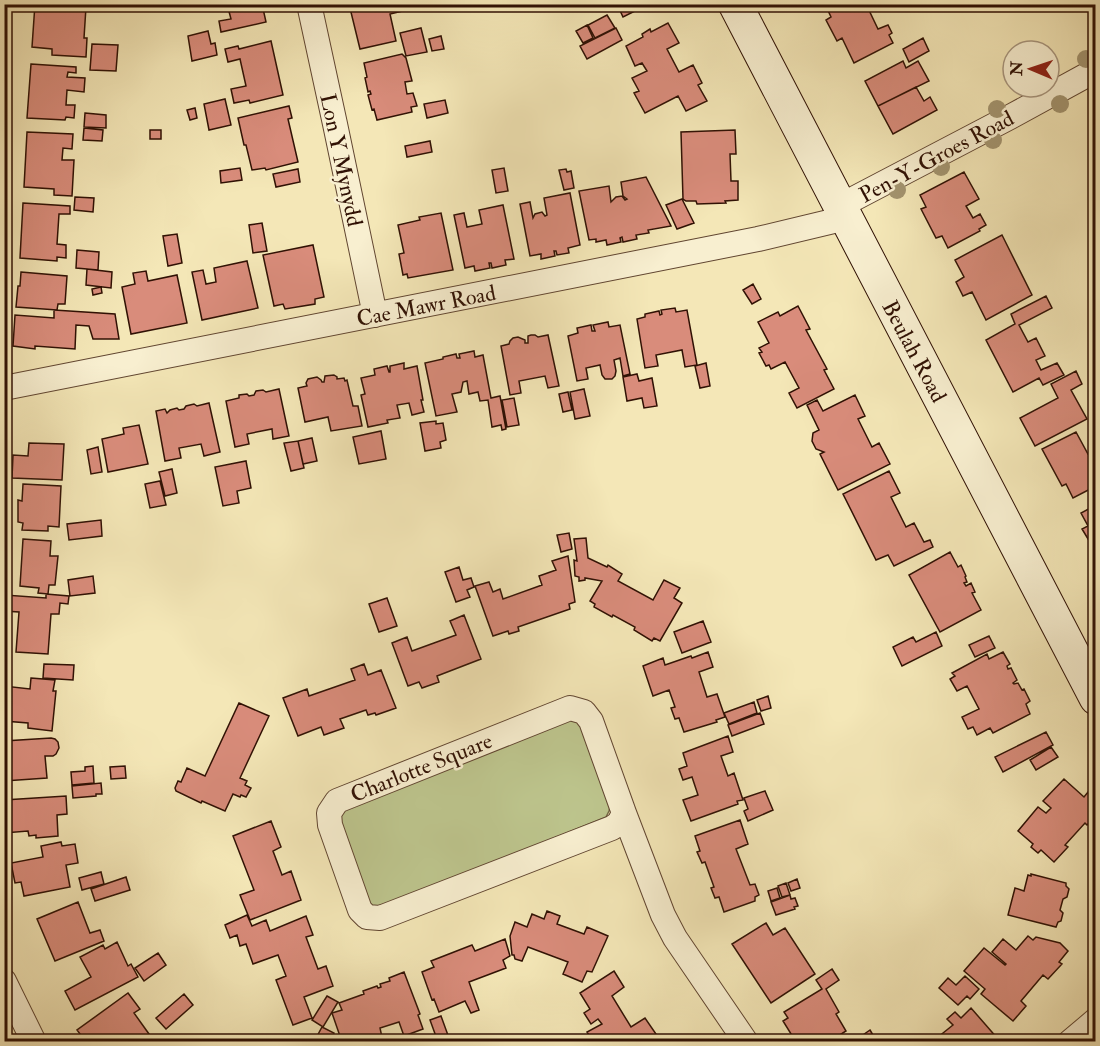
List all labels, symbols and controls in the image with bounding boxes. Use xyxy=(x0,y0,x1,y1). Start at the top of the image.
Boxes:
north arrow xyxy=(1001,39,1061,99)
text: N xyxy=(1007,60,1027,77)
street label: Lon Y Mynydd xyxy=(313,91,369,229)
street label: Pen-Y-Groes Road xyxy=(854,104,1019,209)
street label: Cae Mawr Road xyxy=(354,279,498,333)
street label: Beulah Road xyxy=(876,296,953,408)
street label: Charlotte Square xyxy=(346,727,496,809)

